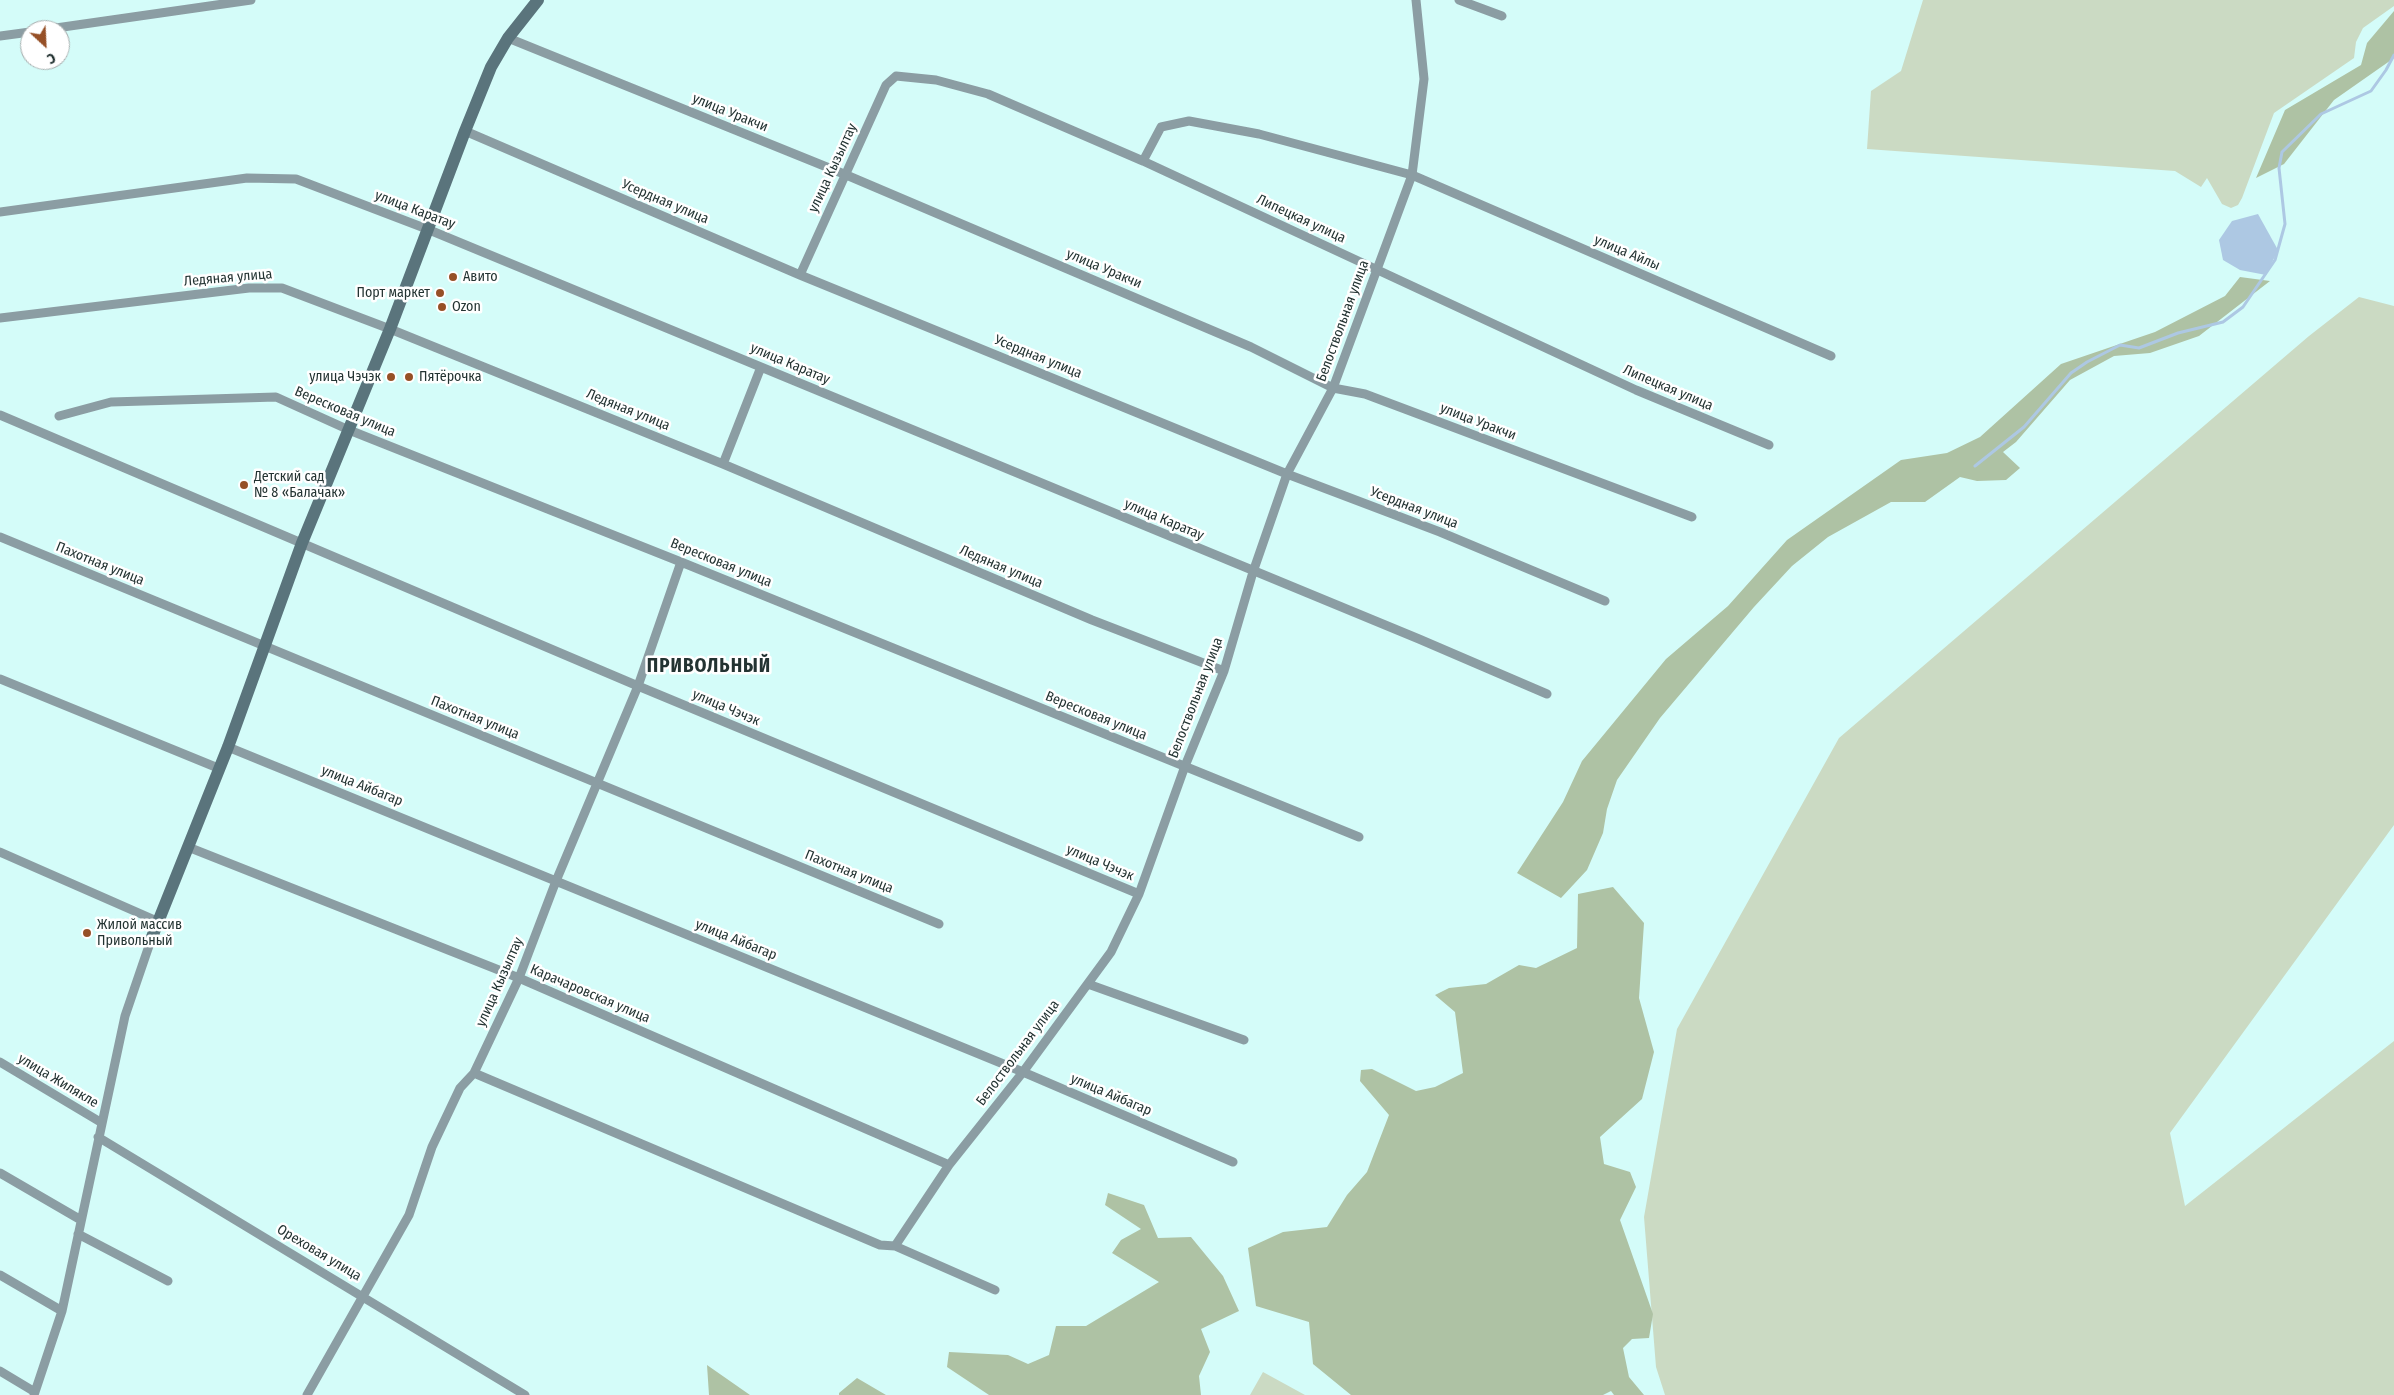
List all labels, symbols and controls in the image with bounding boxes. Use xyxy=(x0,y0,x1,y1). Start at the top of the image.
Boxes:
north arrow xyxy=(20,20,70,70)
text: С xyxy=(44,49,58,67)
street label: улица Уракчи xyxy=(690,90,770,136)
street label: улица Кызылтау xyxy=(805,121,861,215)
street label: Усердная улица xyxy=(619,176,711,228)
street label: улица Каратау xyxy=(373,187,457,233)
street label: Липецкая улица xyxy=(1254,191,1348,247)
street label: улица Айлы xyxy=(1592,232,1662,274)
street label: улица Уракчи xyxy=(1064,246,1144,292)
street label: Белоствольная улица xyxy=(1313,258,1373,384)
street label: Ледяная улица xyxy=(183,266,273,290)
place label: Авито xyxy=(463,269,498,285)
marker: Авито xyxy=(447,271,459,283)
place label: Порт маркет xyxy=(357,285,430,301)
marker: Порт маркет xyxy=(434,287,446,299)
place label: Ozon xyxy=(452,299,481,315)
marker: Ozon xyxy=(436,301,448,313)
street label: Усердная улица xyxy=(992,332,1084,382)
street label: улица Каратау xyxy=(748,340,832,388)
street label: Липецкая улица xyxy=(1621,362,1715,414)
place label: улица Чэчэк xyxy=(309,369,381,385)
place label: Пятёрочка xyxy=(419,369,482,385)
marker: улица Чэчэк xyxy=(385,371,397,383)
marker: Пятёрочка xyxy=(403,371,415,383)
street label: Вересковая улица xyxy=(292,383,398,441)
street label: Ледяная улица xyxy=(584,386,672,434)
street label: улица Уракчи xyxy=(1438,400,1518,444)
place label: Детский сад № 8 «Балачак» xyxy=(254,469,345,502)
marker: Детский сад № 8 «Балачак» xyxy=(238,479,250,491)
street label: Усердная улица xyxy=(1368,484,1460,532)
street label: улица Каратау xyxy=(1122,496,1206,544)
street label: Вересковая улица xyxy=(668,535,774,591)
street label: Пахотная улица xyxy=(53,539,147,589)
street label: Ледяная улица xyxy=(957,542,1045,592)
street label: Белоствольная улица xyxy=(1165,635,1227,761)
district label: ПРИВОЛЬНЫЙ xyxy=(646,656,772,678)
street label: улица Чэчэк xyxy=(690,686,762,730)
street label: Вересковая улица xyxy=(1043,688,1149,744)
street label: Пахотная улица xyxy=(428,693,522,743)
street label: улица Айбагар xyxy=(319,762,405,810)
street label: улица Чэчэк xyxy=(1064,841,1136,885)
street label: Пахотная улица xyxy=(802,847,896,897)
street label: улица Айбагар xyxy=(693,916,779,964)
place label: Жилой массив Привольный xyxy=(97,917,182,950)
marker: Жилой массив Привольный xyxy=(81,927,93,939)
street label: улица Кызылтау xyxy=(473,935,527,1029)
street label: Карачаровская улица xyxy=(528,961,652,1027)
street label: Белоствольная улица xyxy=(973,997,1063,1109)
street label: улица Жилякле xyxy=(15,1050,101,1112)
street label: улица Айбагар xyxy=(1068,1070,1154,1120)
street label: Ореховая улица xyxy=(274,1221,364,1285)

